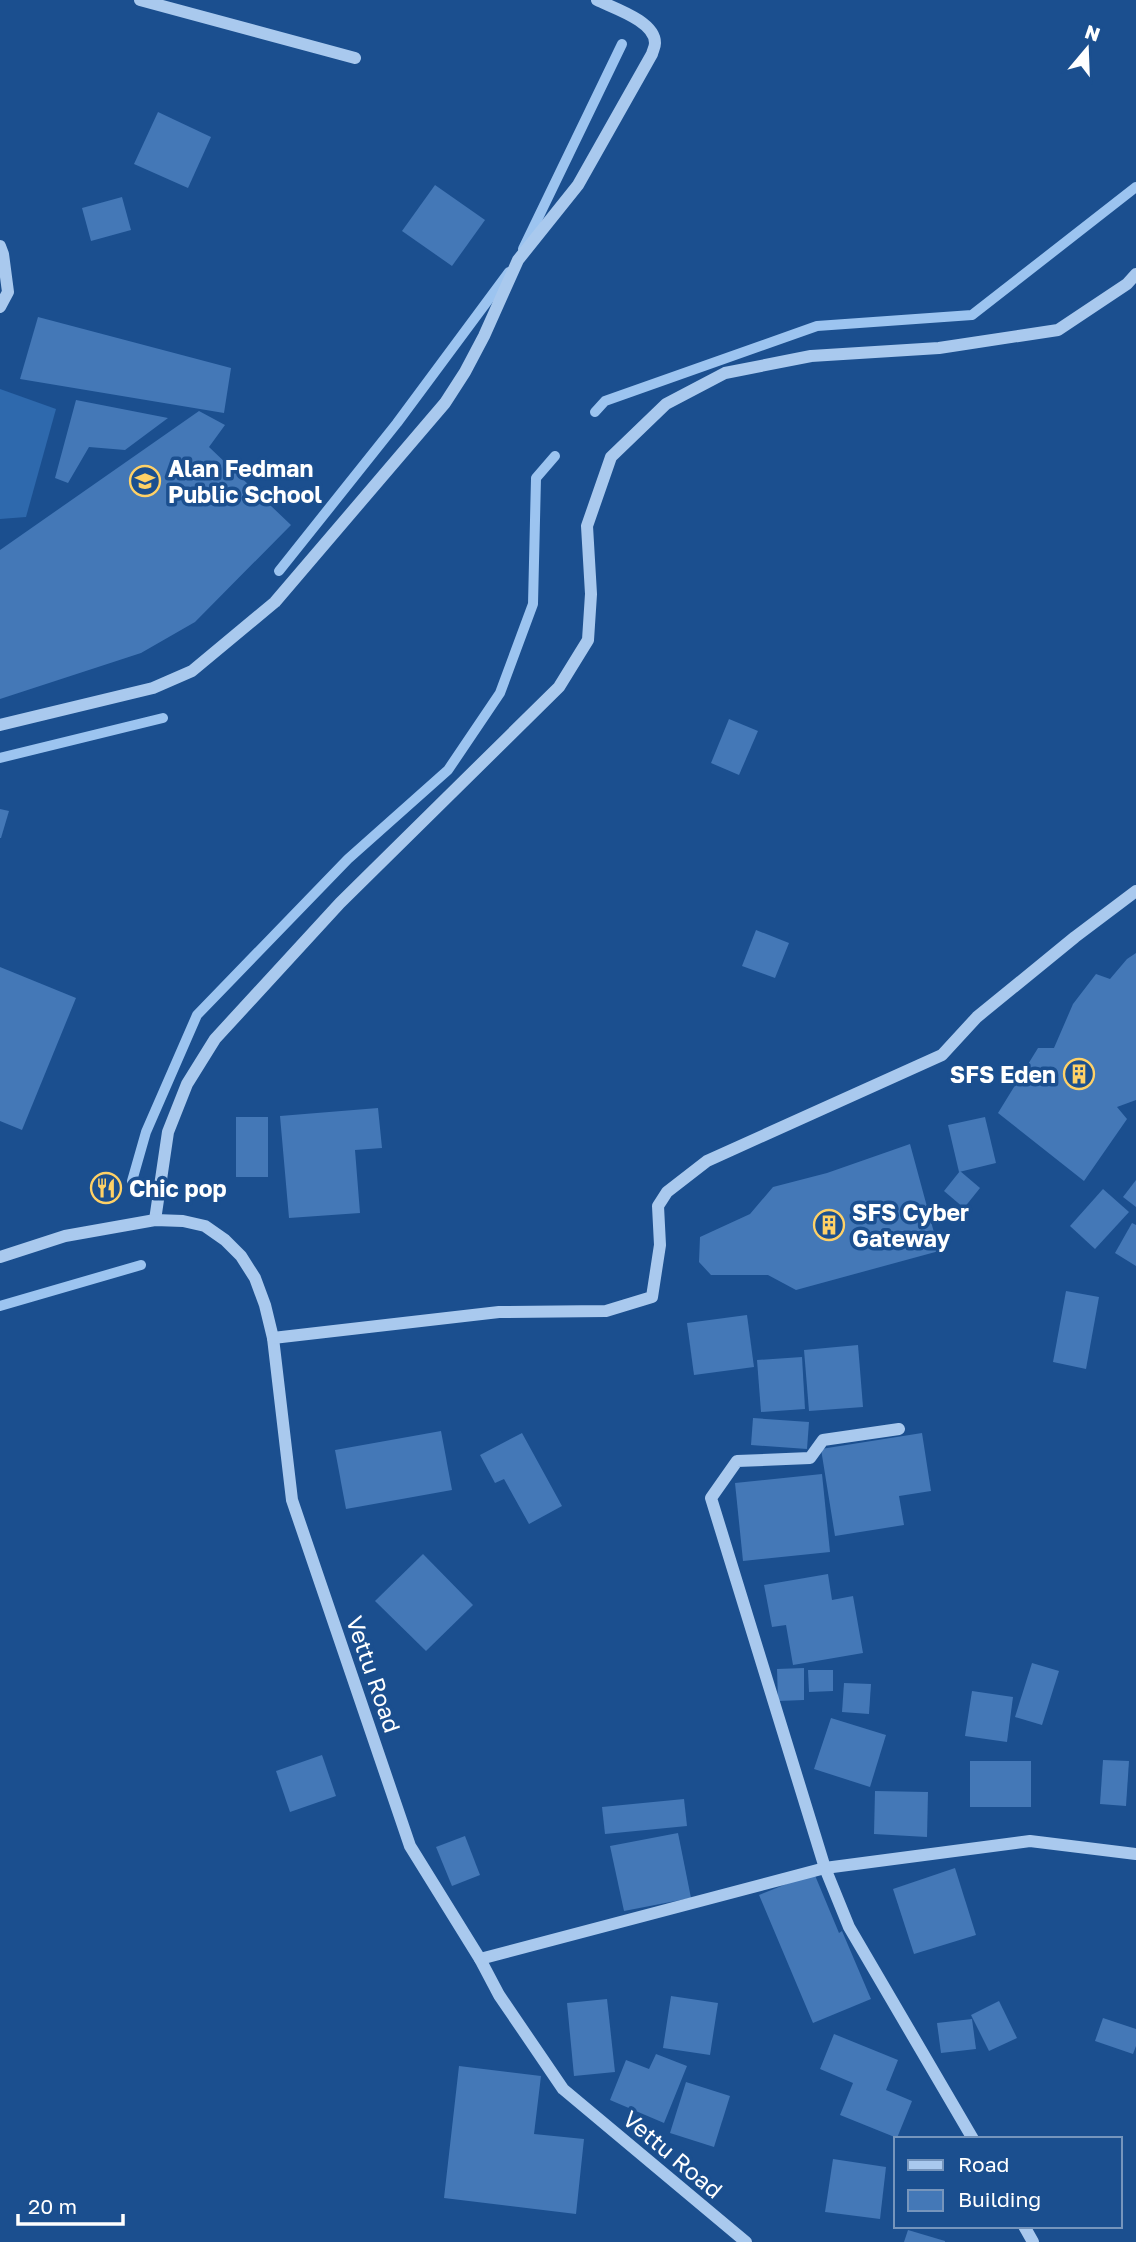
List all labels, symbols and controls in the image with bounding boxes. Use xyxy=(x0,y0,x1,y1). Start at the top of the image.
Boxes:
north arrow xyxy=(1052,14,1122,84)
text: N xyxy=(1082,19,1103,46)
place label: Alan Fedman Public School xyxy=(168,454,322,508)
school or university icon: Alan Fedman Public School xyxy=(128,464,162,498)
building icon: SFS Eden xyxy=(1062,1057,1096,1091)
place label: SFS Eden xyxy=(950,1060,1056,1088)
restaurant icon: Chic pop xyxy=(89,1171,123,1205)
place label: Chic pop xyxy=(129,1174,227,1202)
place label: SFS Cyber Gateway xyxy=(852,1198,969,1252)
building icon: SFS Cyber Gateway xyxy=(812,1208,846,1242)
street label: Vettu Road xyxy=(341,1612,407,1736)
street label: Vettu Road xyxy=(617,2104,729,2204)
legend xyxy=(894,2137,1122,2228)
text: Road xyxy=(958,2151,1009,2177)
scale bar xyxy=(18,2182,122,2226)
text: Building xyxy=(958,2186,1041,2212)
text: 20 m xyxy=(28,2193,77,2219)

